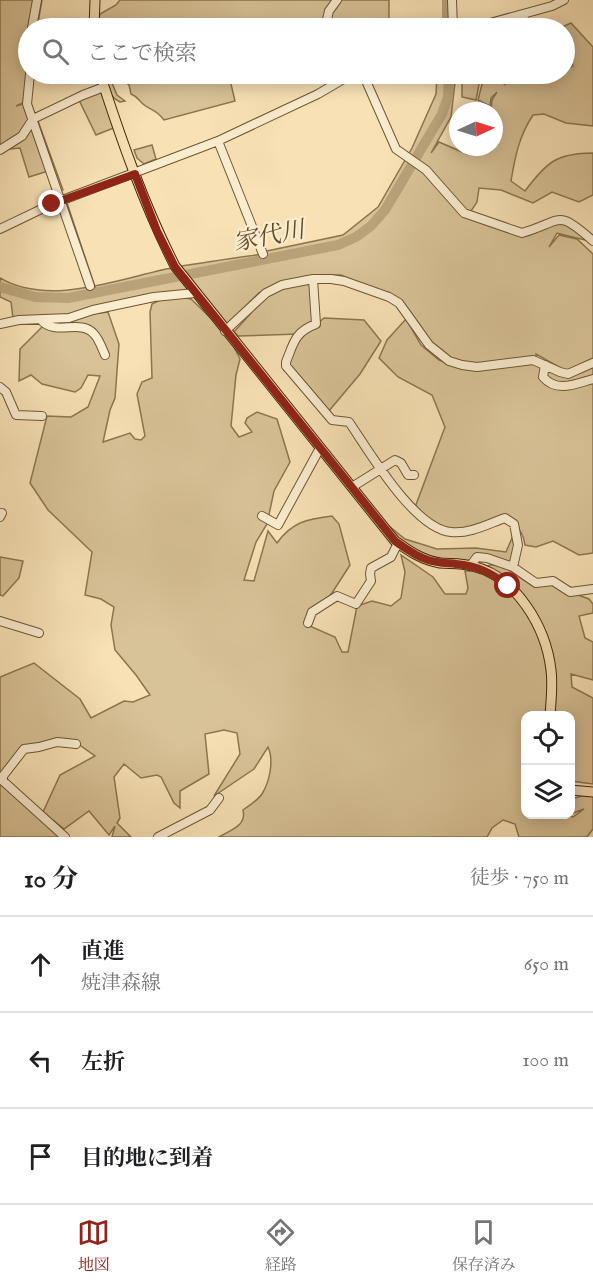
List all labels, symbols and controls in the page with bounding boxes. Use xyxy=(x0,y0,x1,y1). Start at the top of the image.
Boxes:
search box xyxy=(18,18,575,84)
icon: search xyxy=(39,35,72,68)
text: ここで検索 xyxy=(87,40,197,68)
north arrow xyxy=(449,102,503,156)
route end xyxy=(38,190,64,216)
water label: 家代川 xyxy=(231,214,310,259)
route start xyxy=(494,572,520,598)
map controls xyxy=(521,711,575,819)
button: locate xyxy=(521,711,575,765)
button: layers xyxy=(521,765,575,819)
text: 10 分 xyxy=(24,863,78,896)
text: 徒歩 · 750 m xyxy=(470,866,569,891)
text: 直進 xyxy=(81,938,125,966)
icon: ahead xyxy=(24,948,57,981)
text: 650 m xyxy=(524,952,569,977)
text: 焼津森線 xyxy=(81,971,161,996)
icon: left xyxy=(24,1044,57,1077)
text: 100 m xyxy=(522,1048,569,1073)
text: 左折 xyxy=(81,1049,125,1077)
icon: arrive xyxy=(24,1140,57,1173)
text: 目的地に到着 xyxy=(81,1145,213,1173)
tab: 地図 xyxy=(77,1216,110,1276)
tab: 経路 xyxy=(264,1216,297,1276)
tab: 保存済み xyxy=(452,1216,516,1276)

